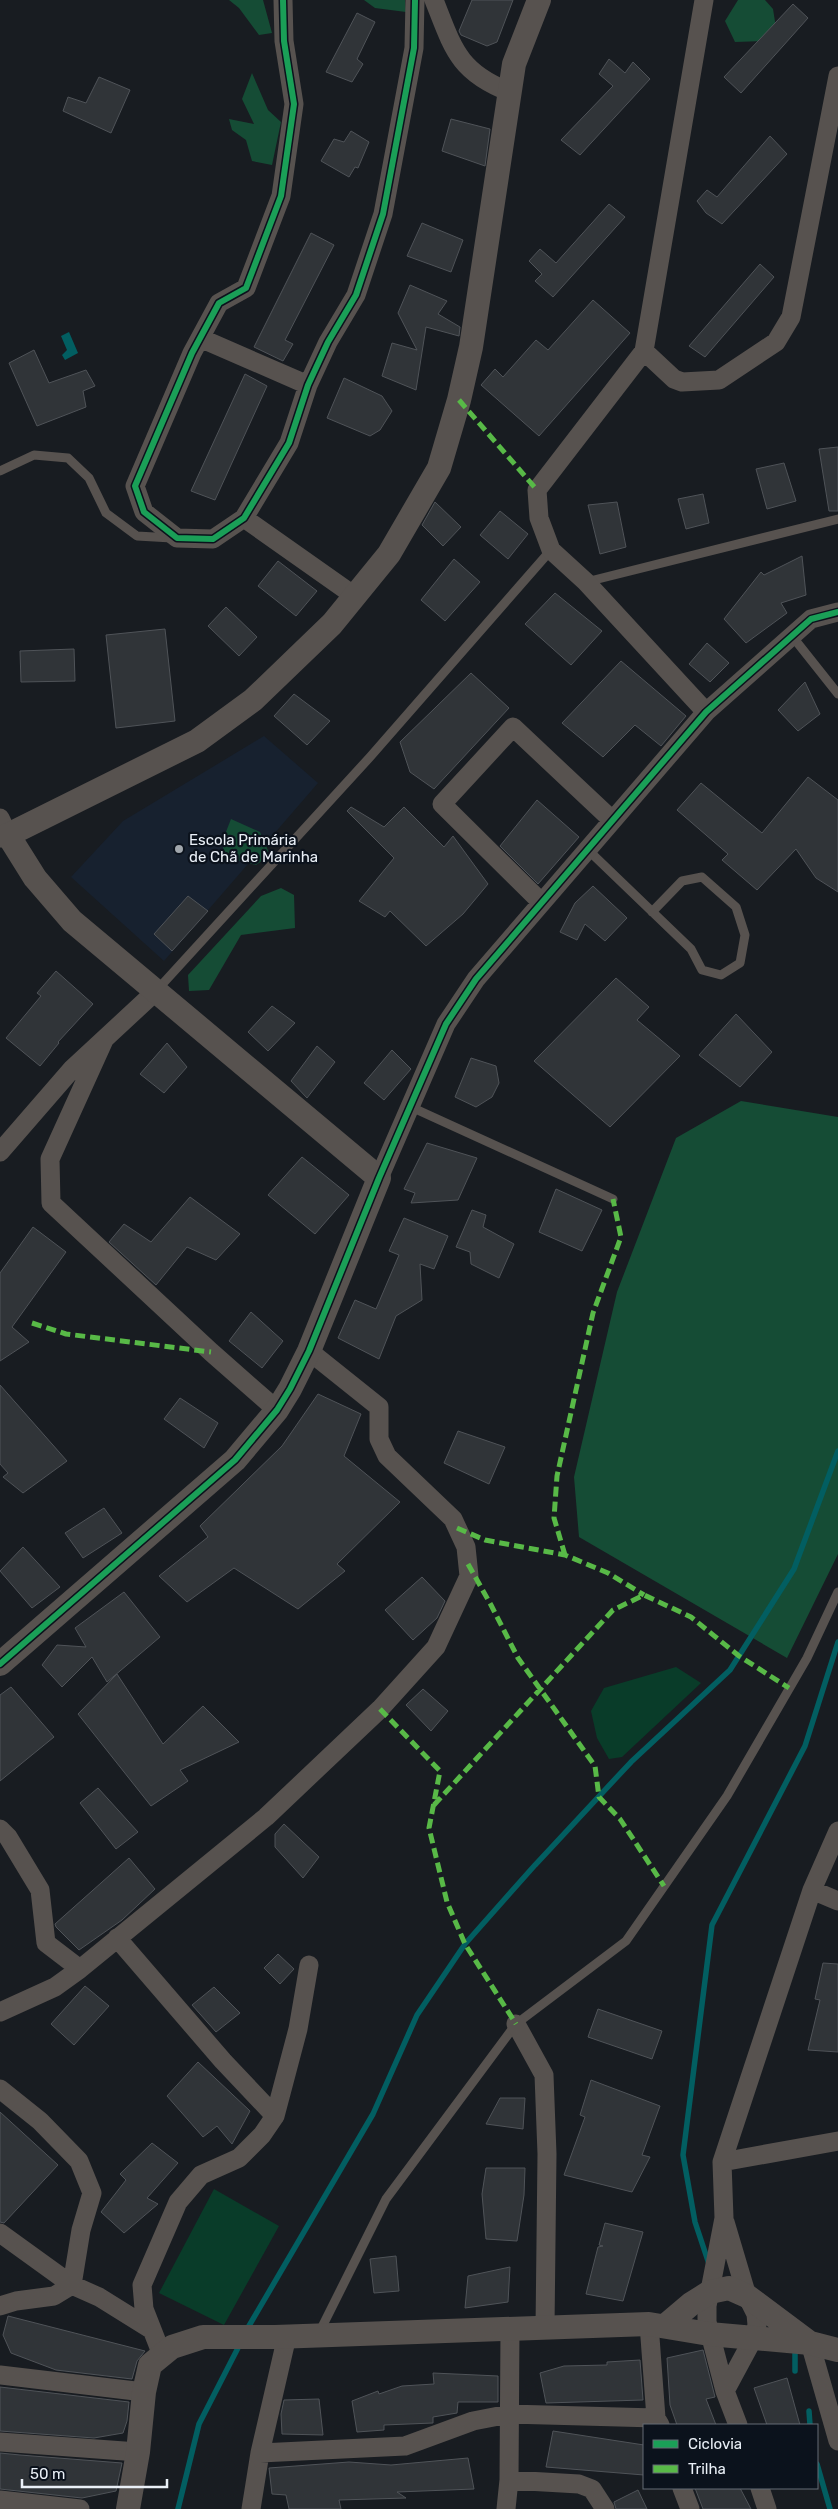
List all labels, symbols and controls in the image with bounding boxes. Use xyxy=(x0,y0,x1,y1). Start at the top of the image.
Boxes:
place label: Escola Primária de Chã de Marinha xyxy=(189,831,318,866)
marker: Escola Primária de Chã de Marinha xyxy=(173,843,185,855)
legend xyxy=(643,2424,818,2489)
text: Ciclovia xyxy=(688,2435,742,2453)
scale bar xyxy=(22,2456,168,2488)
text: Trilha xyxy=(688,2460,726,2478)
text: 50 m xyxy=(30,2465,65,2483)

